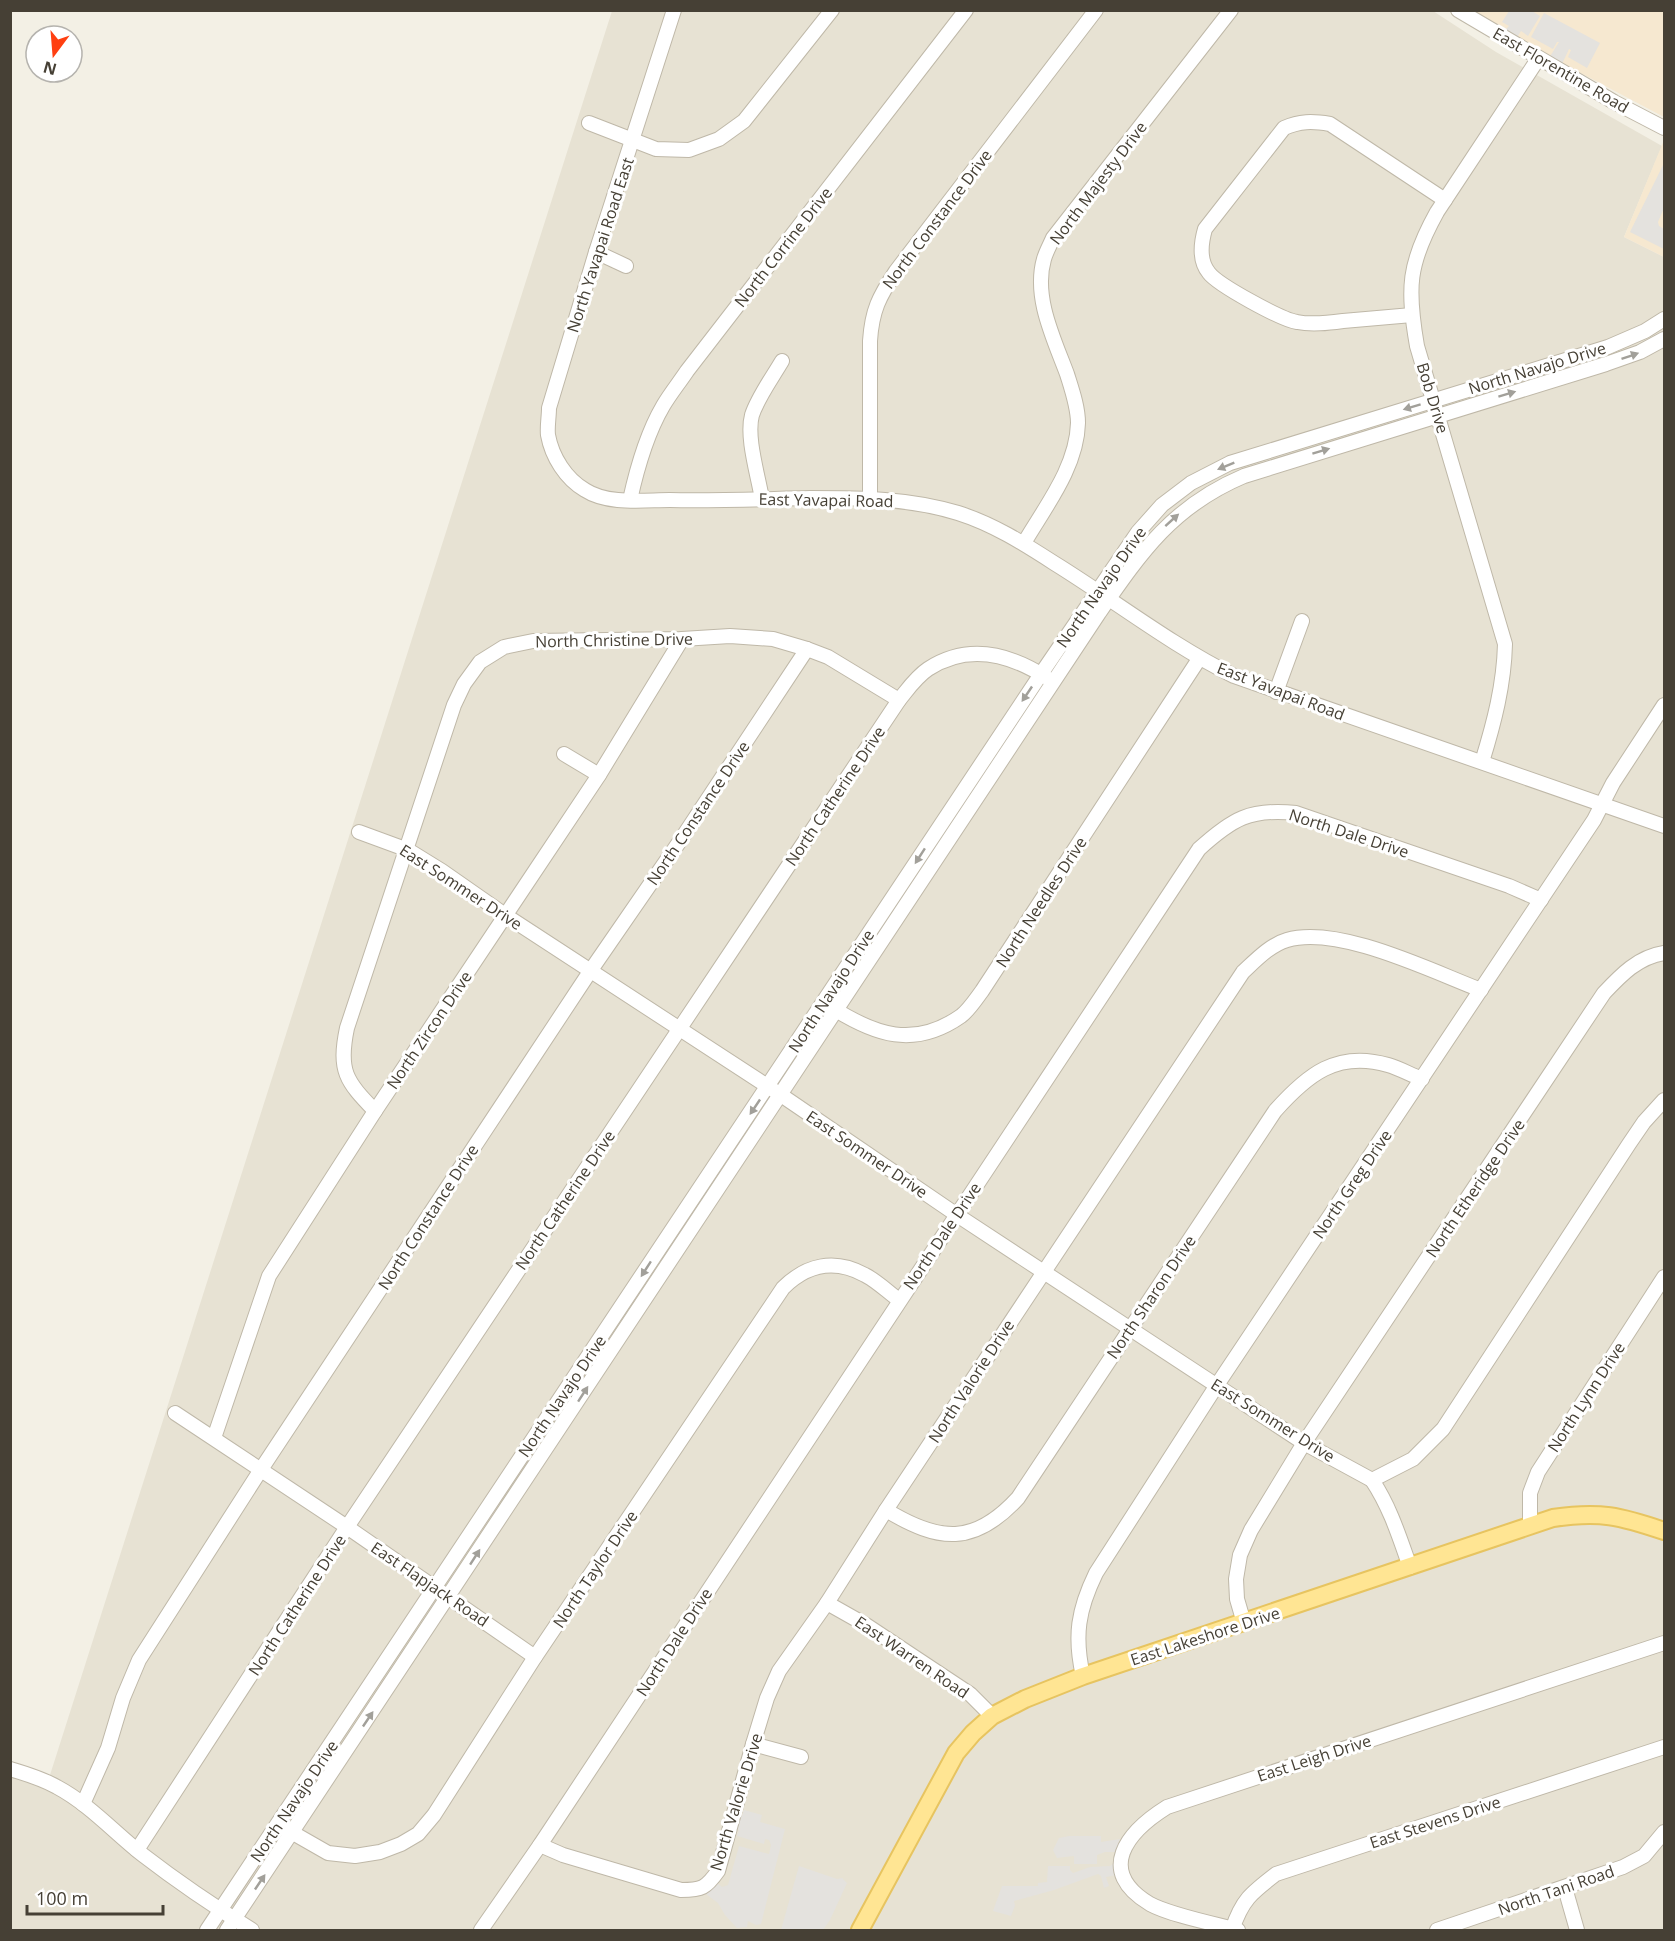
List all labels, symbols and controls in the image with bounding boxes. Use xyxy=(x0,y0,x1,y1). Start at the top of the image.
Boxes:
street label: East Florentine Road xyxy=(1489,22,1633,118)
north arrow xyxy=(24,24,84,84)
text: N xyxy=(41,56,59,81)
street label: North Majesty Drive xyxy=(1044,117,1152,249)
street label: North Constance Drive xyxy=(877,145,997,293)
street label: North Yavapai Road East xyxy=(561,154,639,335)
street label: North Corrine Drive xyxy=(729,182,837,312)
street label: North Navajo Drive xyxy=(1466,337,1608,399)
one-way arrow xyxy=(1621,350,1639,360)
street label: Bob Drive xyxy=(1412,360,1454,436)
one-way arrow xyxy=(1498,389,1516,398)
one-way arrow xyxy=(1403,403,1421,412)
one-way arrow xyxy=(1312,446,1330,455)
one-way arrow xyxy=(1216,461,1234,471)
street label: East Yavapai Road xyxy=(758,488,894,512)
one-way arrow xyxy=(1165,513,1180,527)
street label: North Navajo Drive xyxy=(1051,522,1151,652)
street label: North Christine Drive xyxy=(535,628,693,652)
street label: East Yavapai Road xyxy=(1214,657,1348,725)
one-way arrow xyxy=(1022,685,1033,702)
street label: North Catherine Drive xyxy=(780,722,890,870)
street label: North Constance Drive xyxy=(642,737,754,889)
street label: North Dale Drive xyxy=(1286,803,1412,863)
street label: North Needles Drive xyxy=(990,832,1092,972)
street label: East Sommer Drive xyxy=(395,839,527,935)
one-way arrow xyxy=(914,848,926,864)
street label: North Navajo Drive xyxy=(783,925,879,1057)
street label: North Zircon Drive xyxy=(381,967,477,1093)
one-way arrow xyxy=(749,1099,760,1115)
street label: East Sommer Drive xyxy=(802,1105,932,1203)
street label: North Etheridge Drive xyxy=(1420,1114,1530,1262)
street label: North Greg Drive xyxy=(1307,1125,1397,1243)
street label: North Catherine Drive xyxy=(510,1126,620,1274)
street label: North Constance Drive xyxy=(373,1140,483,1294)
street label: North Dale Drive xyxy=(898,1178,986,1294)
street label: North Sharon Drive xyxy=(1101,1231,1201,1363)
one-way arrow xyxy=(641,1261,652,1277)
street label: North Valorie Drive xyxy=(923,1315,1019,1447)
street label: North Navajo Drive xyxy=(513,1331,611,1461)
street label: North Lynn Drive xyxy=(1542,1338,1630,1456)
street label: East Sommer Drive xyxy=(1207,1373,1339,1467)
one-way arrow xyxy=(577,1386,588,1402)
street label: North Taylor Drive xyxy=(548,1506,642,1632)
street label: North Catherine Drive xyxy=(243,1530,351,1680)
street label: East Flapjack Road xyxy=(367,1536,493,1632)
one-way arrow xyxy=(470,1549,481,1565)
street label: North Dale Drive xyxy=(631,1584,717,1700)
street label: East Lakeshore Drive xyxy=(1128,1601,1282,1671)
street label: East Warren Road xyxy=(851,1611,973,1703)
one-way arrow xyxy=(362,1711,373,1728)
street label: East Leigh Drive xyxy=(1254,1729,1374,1787)
street label: North Valorie Drive xyxy=(705,1730,767,1874)
street label: North Navajo Drive xyxy=(245,1736,343,1866)
street label: East Stevens Drive xyxy=(1367,1790,1503,1854)
street label: North Tani Road xyxy=(1495,1860,1617,1920)
one-way arrow xyxy=(254,1874,265,1890)
scale bar xyxy=(27,1878,164,1916)
text: 100 m xyxy=(36,1886,88,1910)

